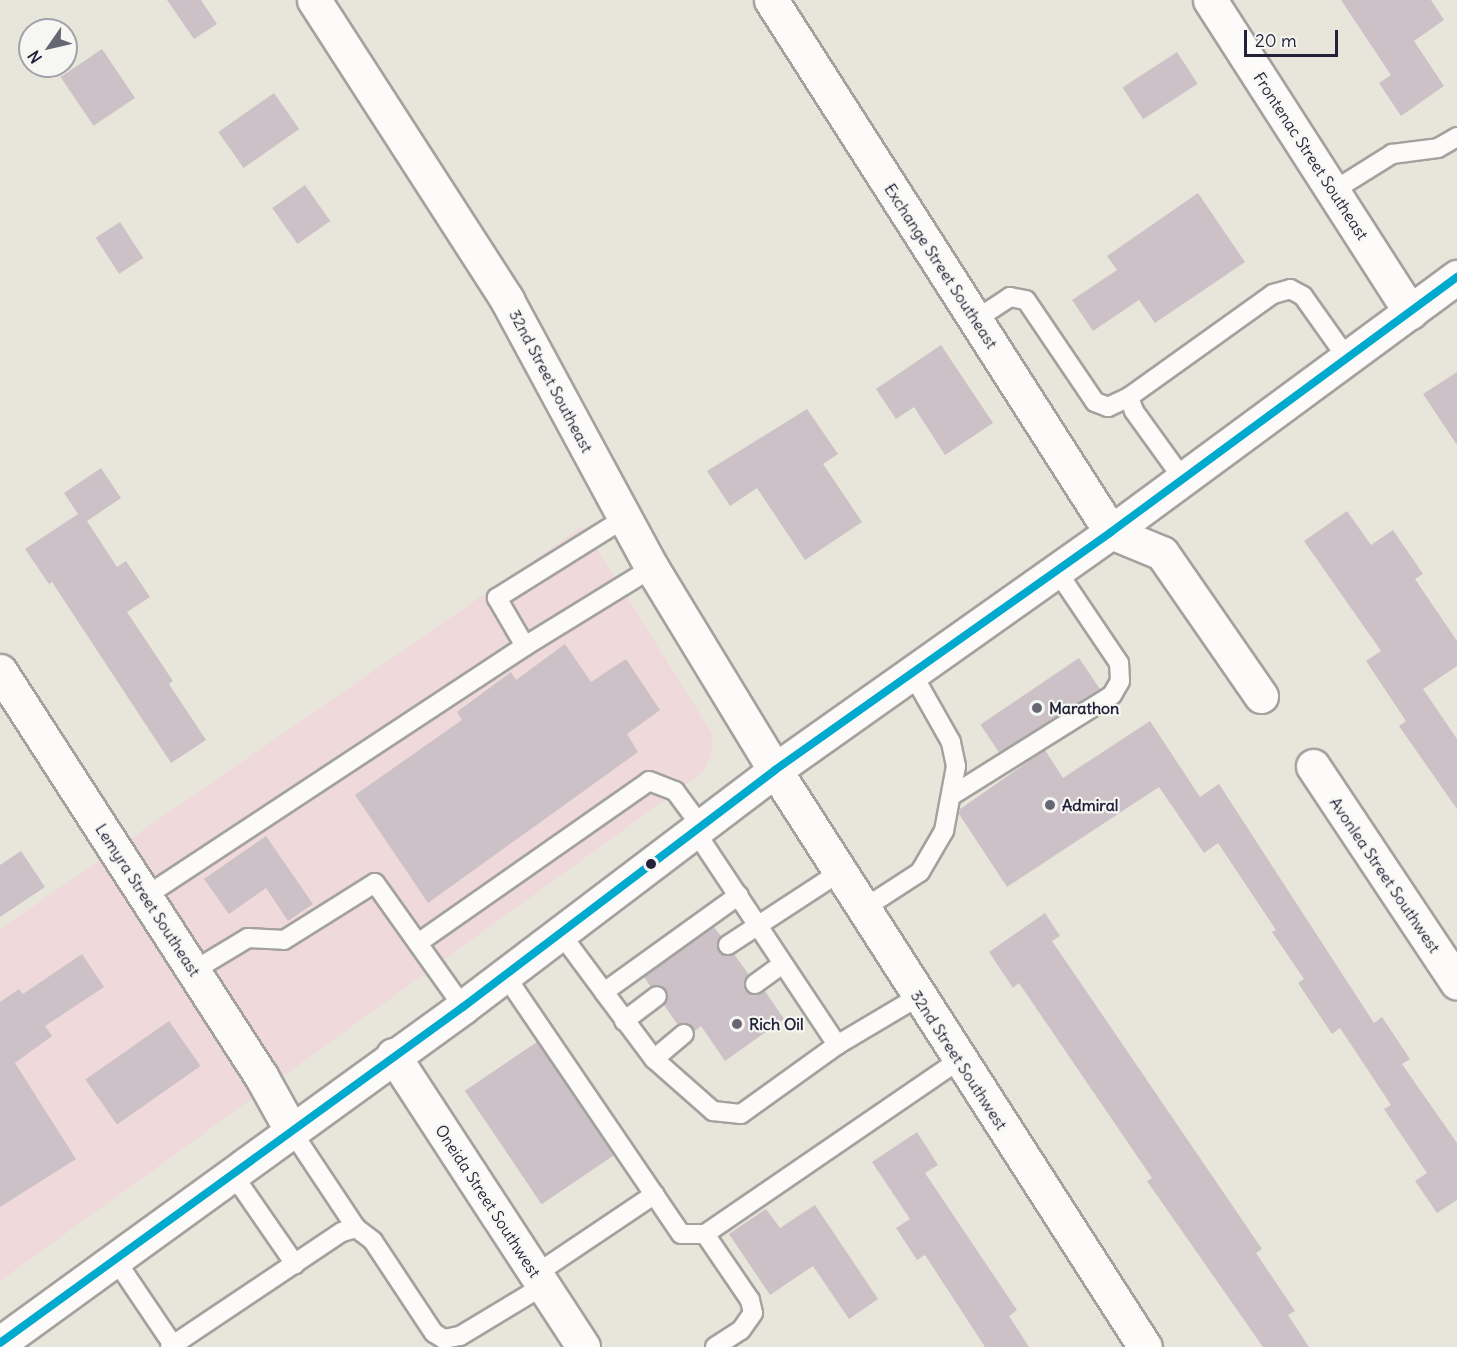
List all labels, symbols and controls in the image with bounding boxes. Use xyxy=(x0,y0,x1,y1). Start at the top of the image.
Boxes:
north arrow xyxy=(18,18,78,78)
scale bar xyxy=(1247,18,1342,56)
text: 20 m xyxy=(1255,29,1297,52)
text: N xyxy=(23,47,46,67)
street label: Frontenac Street Southeast xyxy=(1250,69,1372,243)
street label: Exchange Street Southeast xyxy=(880,180,1002,352)
street label: 32nd Street Southeast xyxy=(505,306,597,456)
place label: Marathon xyxy=(1049,698,1119,718)
marker: Marathon xyxy=(1030,701,1044,715)
street label: Avonlea Street Southwest xyxy=(1326,794,1444,956)
place label: Admiral xyxy=(1062,795,1118,815)
marker: Admiral xyxy=(1043,798,1057,812)
street label: Lemyra Street Southeast xyxy=(91,820,205,980)
unlabelled marker xyxy=(645,858,657,870)
street label: 32nd Street Southwest xyxy=(907,987,1011,1133)
place label: Rich Oil xyxy=(749,1014,803,1034)
marker: Rich Oil xyxy=(730,1017,744,1031)
street label: Oneida Street Southwest xyxy=(431,1121,545,1281)

